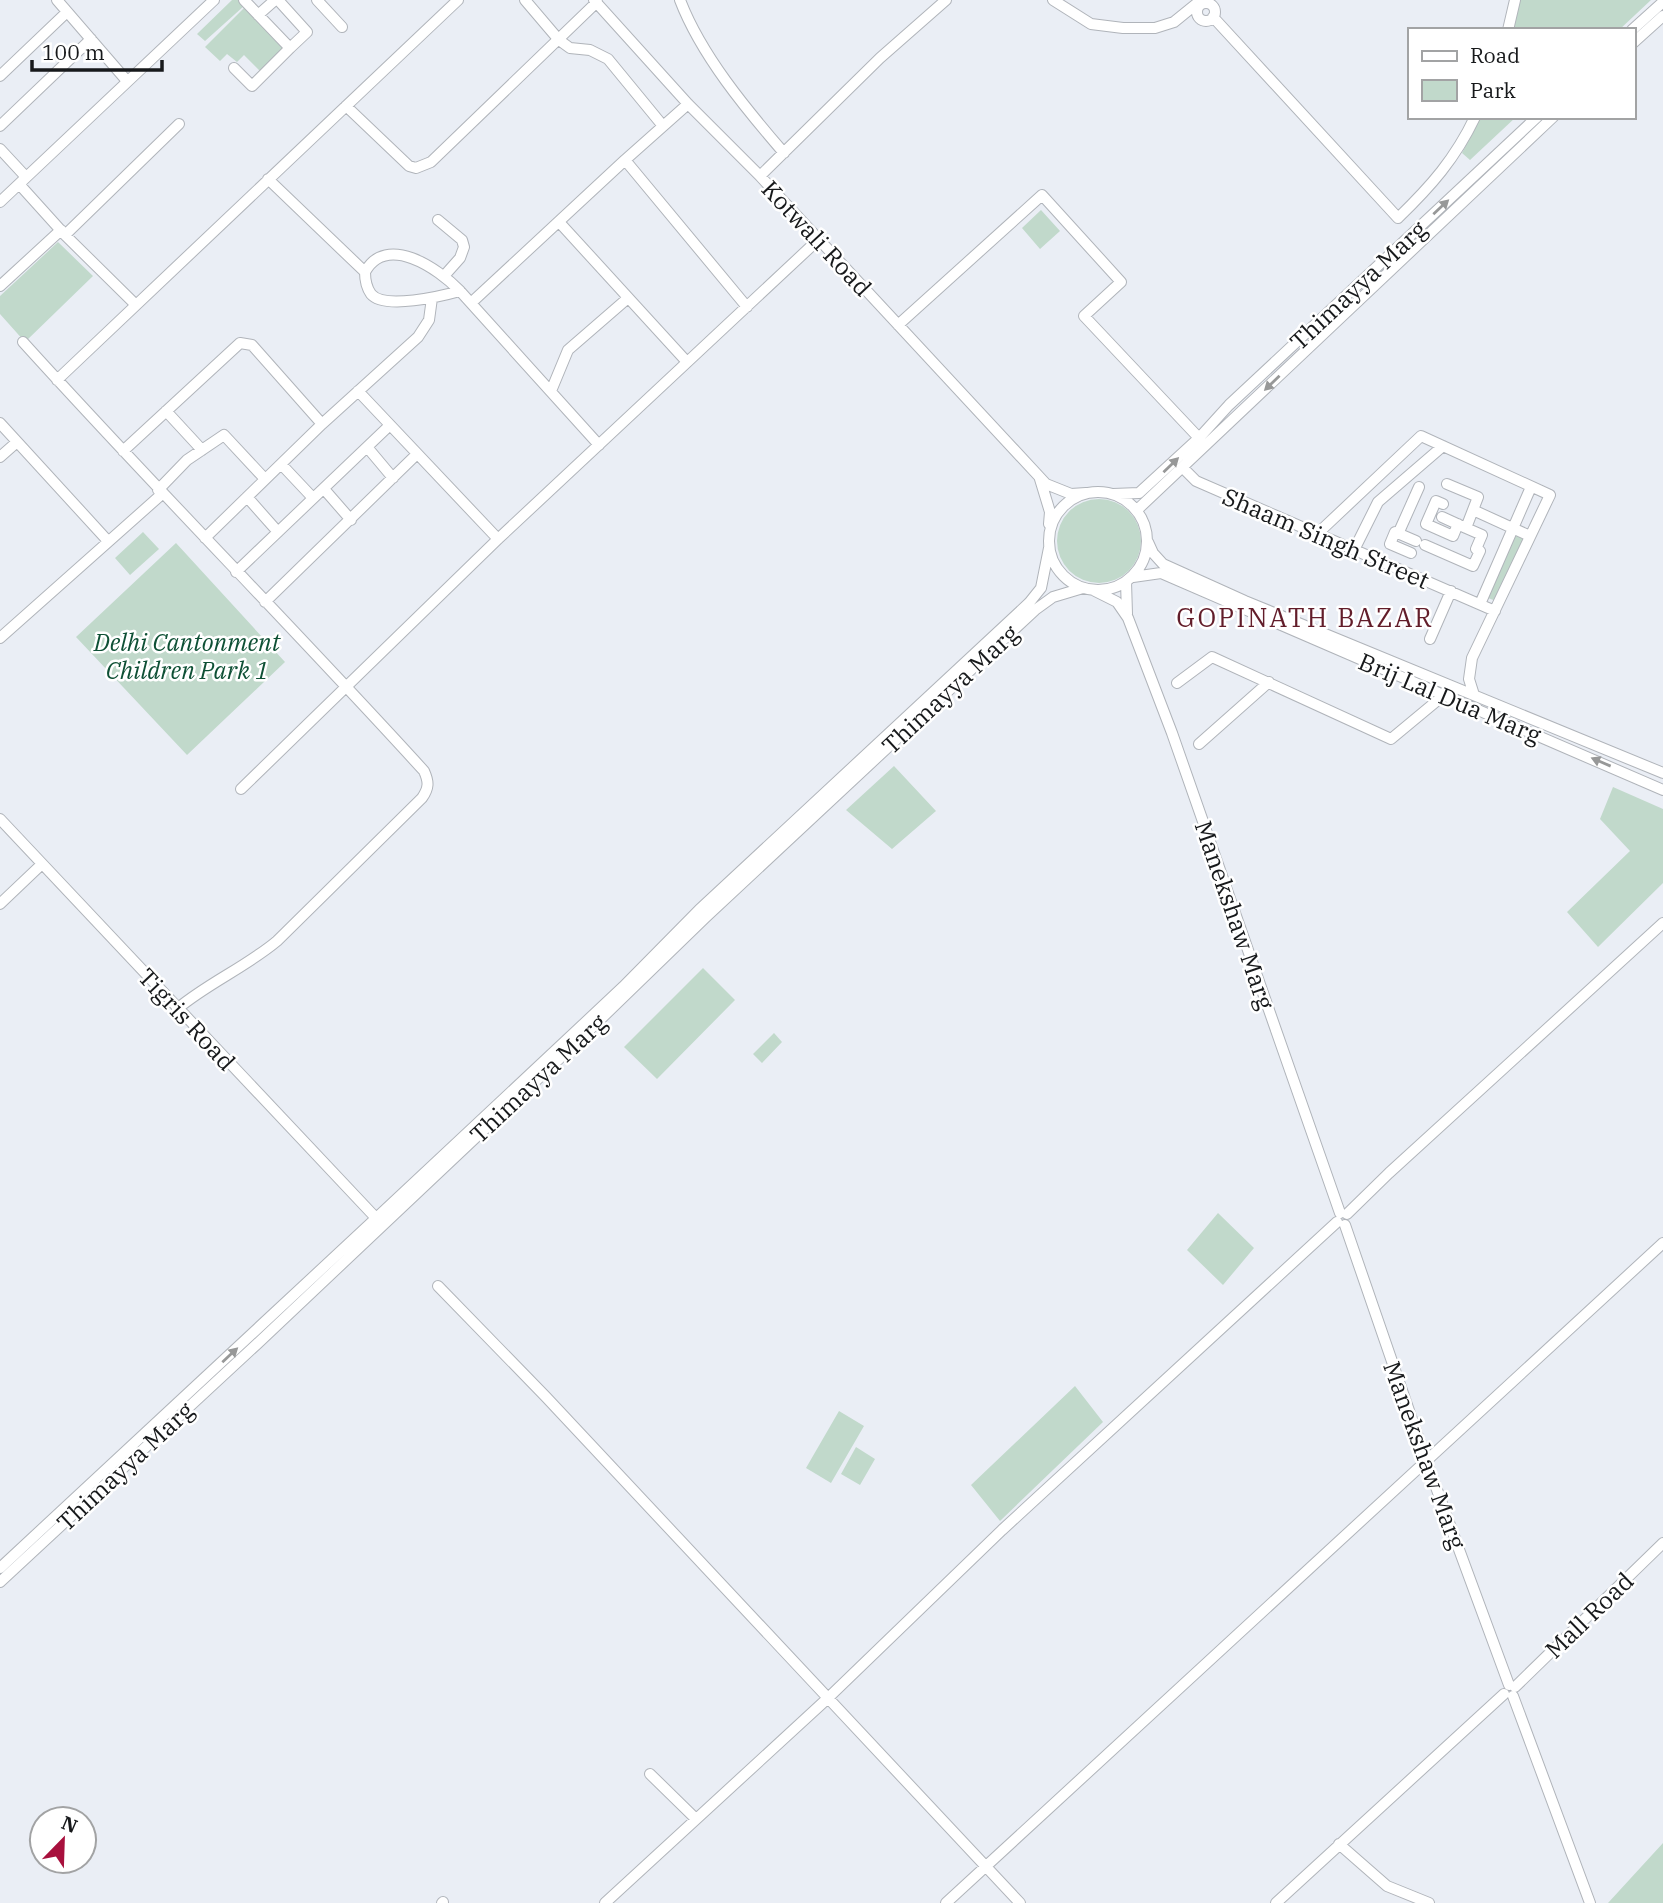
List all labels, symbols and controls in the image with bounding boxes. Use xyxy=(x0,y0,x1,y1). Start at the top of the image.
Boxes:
scale bar xyxy=(32,28,161,72)
legend xyxy=(1408,28,1635,119)
text: 100 m xyxy=(42,38,105,66)
text: Road xyxy=(1470,41,1520,69)
text: Park xyxy=(1470,76,1517,104)
street label: Kotwali Road xyxy=(755,173,879,303)
one-way arrow xyxy=(1432,199,1450,215)
street label: Thimayya Marg xyxy=(1283,213,1433,357)
one-way arrow xyxy=(1264,375,1281,392)
one-way arrow xyxy=(1162,457,1179,474)
street label: Shaam Singh Street xyxy=(1218,480,1434,596)
district label: GOPINATH BAZAR xyxy=(1176,600,1434,634)
street label: Thimayya Marg xyxy=(875,617,1025,761)
park label: Delhi Cantonment Children Park 1 xyxy=(93,626,282,686)
street label: Brij Lal Dua Marg xyxy=(1354,645,1546,751)
one-way arrow xyxy=(1590,756,1611,767)
street label: Manekshaw Marg xyxy=(1188,816,1282,1014)
street label: Tigris Road xyxy=(131,961,243,1077)
street label: Thimayya Marg xyxy=(463,1006,613,1150)
one-way arrow xyxy=(221,1347,238,1363)
street label: Manekshaw Marg xyxy=(1376,1357,1474,1553)
street label: Thimayya Marg xyxy=(50,1394,200,1538)
street label: Mall Road xyxy=(1538,1565,1640,1665)
north arrow xyxy=(28,1805,98,1875)
text: N xyxy=(58,1810,81,1838)

